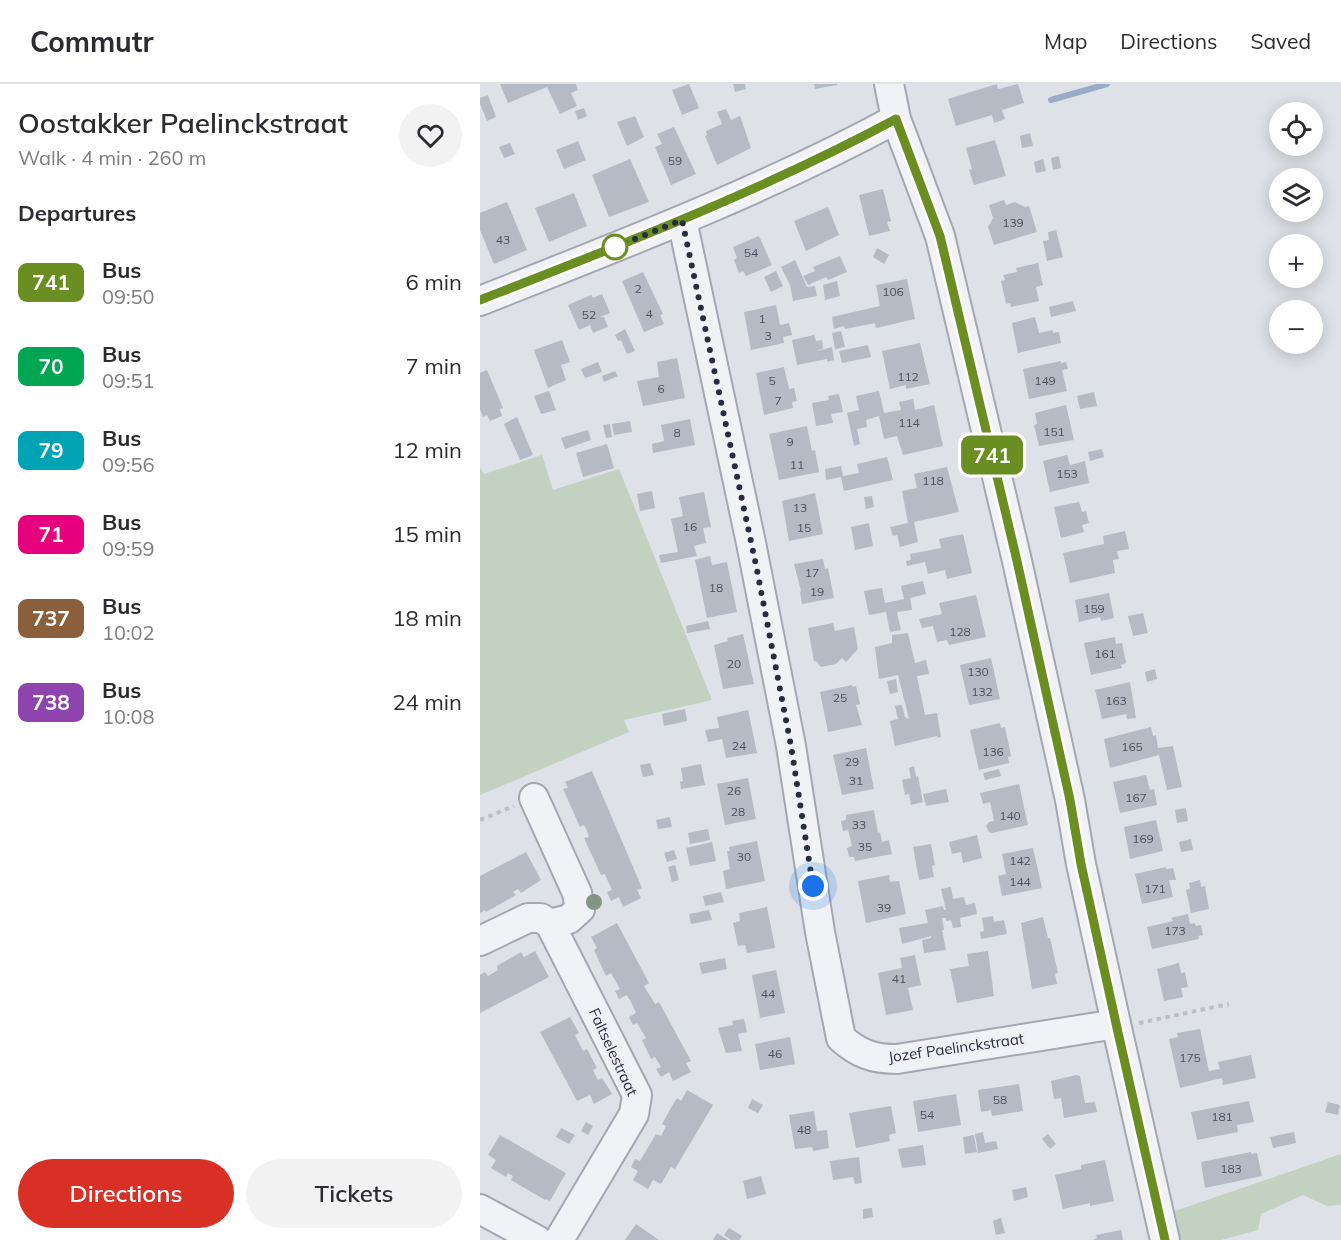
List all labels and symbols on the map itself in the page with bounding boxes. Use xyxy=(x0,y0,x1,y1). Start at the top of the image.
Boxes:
house number: 59 xyxy=(668,153,682,168)
house number: 139 xyxy=(1002,215,1024,230)
house number: 43 xyxy=(496,232,510,247)
unlabelled marker xyxy=(602,234,628,260)
house number: 54 xyxy=(744,245,758,260)
house number: 2 xyxy=(634,281,642,296)
house number: 106 xyxy=(882,284,904,299)
house number: 4 xyxy=(645,306,653,321)
house number: 52 xyxy=(582,307,596,322)
house number: 1 xyxy=(758,311,766,326)
house number: 3 xyxy=(764,328,772,343)
house number: 112 xyxy=(897,369,919,384)
house number: 5 xyxy=(768,373,776,388)
house number: 149 xyxy=(1034,373,1056,388)
house number: 6 xyxy=(657,381,665,396)
house number: 7 xyxy=(774,393,782,408)
house number: 114 xyxy=(898,415,920,430)
house number: 151 xyxy=(1043,424,1065,439)
house number: 8 xyxy=(673,425,681,440)
house number: 9 xyxy=(786,434,794,449)
line badge: 741 xyxy=(958,436,1026,475)
house number: 11 xyxy=(790,457,804,472)
house number: 153 xyxy=(1056,466,1078,481)
house number: 118 xyxy=(922,473,944,488)
house number: 13 xyxy=(793,500,807,515)
house number: 16 xyxy=(683,519,697,534)
house number: 15 xyxy=(797,520,811,535)
house number: 17 xyxy=(805,565,819,580)
house number: 18 xyxy=(709,580,723,595)
house number: 19 xyxy=(810,584,824,599)
house number: 159 xyxy=(1083,601,1105,616)
house number: 128 xyxy=(949,624,971,639)
house number: 161 xyxy=(1094,646,1116,661)
house number: 20 xyxy=(727,656,741,671)
house number: 130 xyxy=(967,664,989,679)
house number: 132 xyxy=(971,684,993,699)
house number: 25 xyxy=(833,690,847,705)
house number: 163 xyxy=(1105,693,1127,708)
house number: 24 xyxy=(732,738,746,753)
house number: 165 xyxy=(1121,739,1143,754)
house number: 136 xyxy=(982,744,1004,759)
house number: 29 xyxy=(845,754,859,769)
house number: 31 xyxy=(849,773,863,788)
house number: 26 xyxy=(727,783,741,798)
house number: 167 xyxy=(1125,790,1147,805)
house number: 28 xyxy=(731,804,745,819)
house number: 140 xyxy=(999,808,1021,823)
house number: 33 xyxy=(852,817,866,832)
house number: 169 xyxy=(1132,831,1154,846)
house number: 35 xyxy=(858,839,872,854)
house number: 30 xyxy=(737,849,751,864)
house number: 142 xyxy=(1009,853,1031,868)
your location xyxy=(798,871,828,901)
house number: 144 xyxy=(1009,874,1031,889)
house number: 171 xyxy=(1144,881,1166,896)
house number: 39 xyxy=(877,900,891,915)
house number: 173 xyxy=(1164,923,1186,938)
house number: 41 xyxy=(892,971,906,986)
house number: 44 xyxy=(761,986,775,1001)
street label: Faltselestraat xyxy=(585,1005,642,1099)
street label: Jozef Paelinckstraat xyxy=(887,1029,1025,1066)
house number: 46 xyxy=(768,1046,782,1061)
house number: 175 xyxy=(1179,1050,1201,1065)
house number: 58 xyxy=(993,1092,1007,1107)
house number: 54 xyxy=(920,1107,934,1122)
house number: 181 xyxy=(1211,1109,1233,1124)
house number: 48 xyxy=(797,1122,811,1137)
house number: 183 xyxy=(1220,1161,1242,1176)

